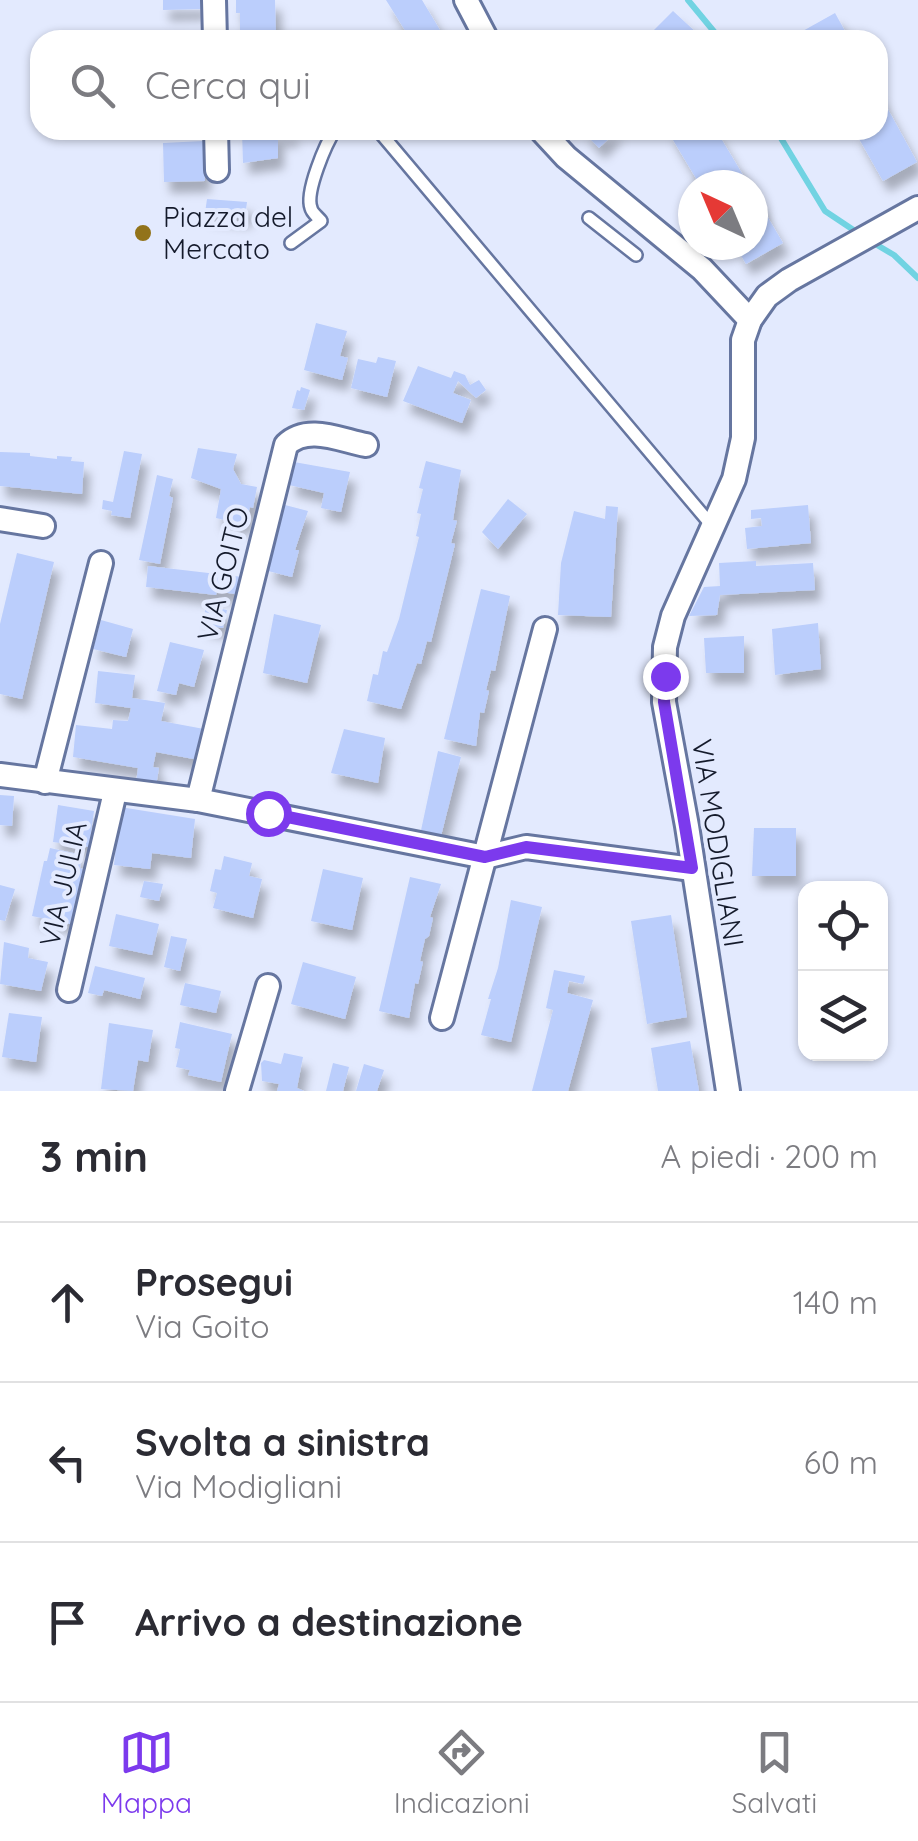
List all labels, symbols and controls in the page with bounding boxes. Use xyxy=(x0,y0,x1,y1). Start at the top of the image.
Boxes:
search box xyxy=(30,30,888,140)
icon: search xyxy=(65,58,120,113)
text: Cerca qui xyxy=(145,61,311,109)
north arrow xyxy=(678,170,768,260)
place label: Piazza del Mercato xyxy=(163,199,293,266)
marker: Piazza del Mercato xyxy=(132,222,154,244)
street label: VIA GOITO xyxy=(189,503,256,645)
route end xyxy=(643,654,689,700)
street label: VIA MODIGLIANI xyxy=(685,736,752,949)
route start xyxy=(246,791,292,837)
street label: VIA JULIA xyxy=(31,818,94,950)
map controls xyxy=(798,881,888,1061)
button: locate xyxy=(798,881,888,971)
button: layers xyxy=(798,971,888,1061)
text: 3 min xyxy=(40,1130,148,1183)
text: A piedi · 200 m xyxy=(661,1136,878,1176)
text: Prosegui xyxy=(135,1258,293,1306)
icon: ahead xyxy=(40,1275,95,1330)
text: 140 m xyxy=(793,1282,878,1322)
text: Via Goito xyxy=(135,1306,270,1346)
text: Svolta a sinistra xyxy=(135,1418,430,1466)
icon: left xyxy=(40,1435,95,1490)
text: 60 m xyxy=(804,1442,878,1482)
text: Via Modigliani xyxy=(135,1466,342,1506)
icon: arrive xyxy=(40,1595,95,1650)
text: Arrivo a destinazione xyxy=(135,1598,523,1646)
tab: Mappa xyxy=(101,1725,192,1820)
tab: Indicazioni xyxy=(394,1725,530,1820)
tab: Salvati xyxy=(731,1725,817,1820)

